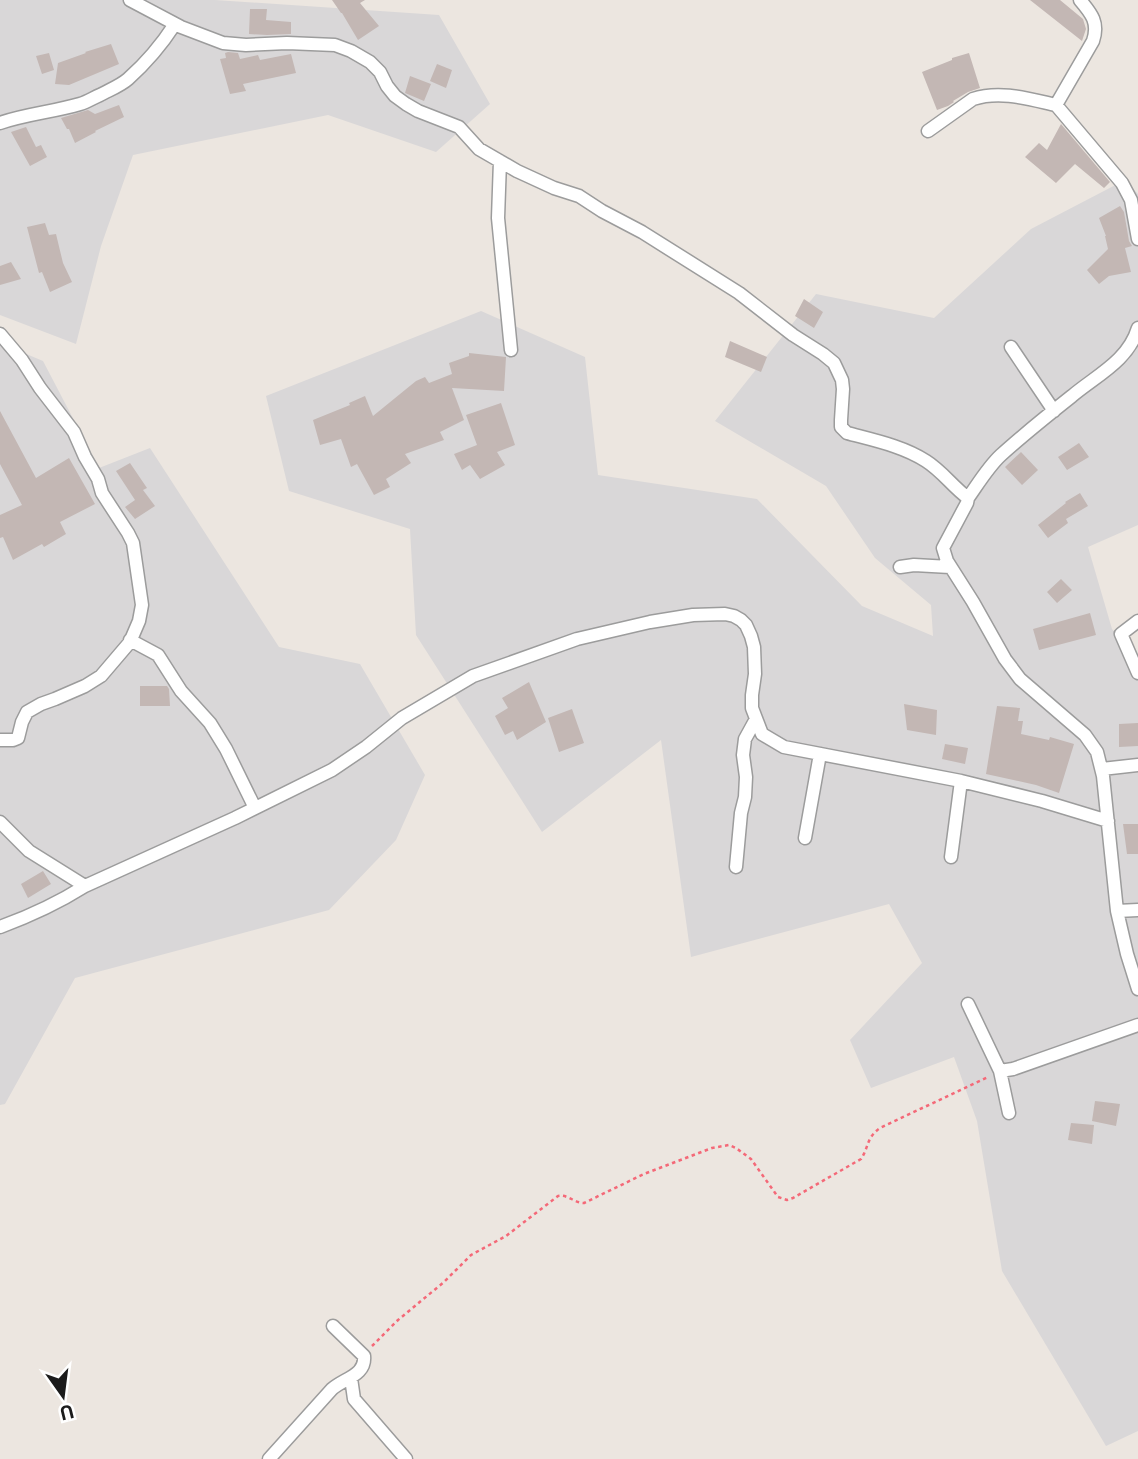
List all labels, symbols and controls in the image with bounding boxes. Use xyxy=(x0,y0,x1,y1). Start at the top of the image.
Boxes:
north arrow xyxy=(28,1361,98,1431)
text: U xyxy=(58,1400,76,1425)

